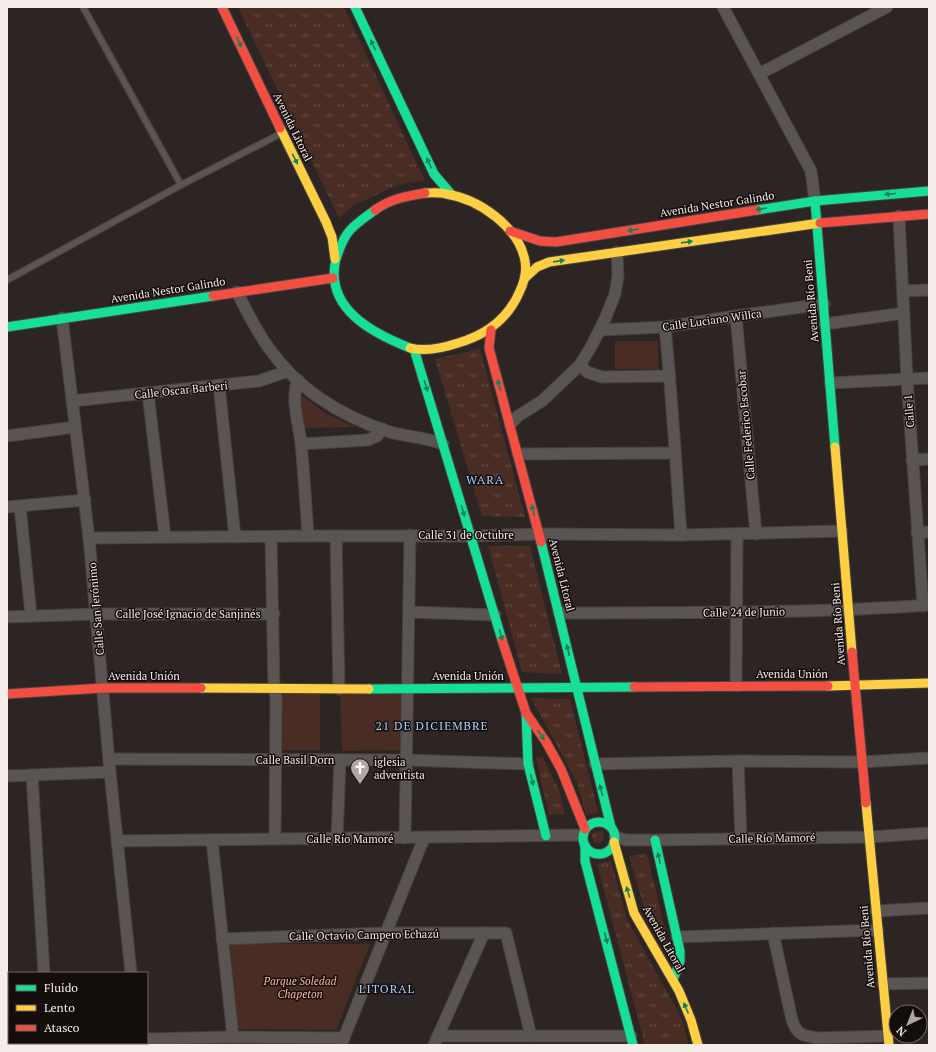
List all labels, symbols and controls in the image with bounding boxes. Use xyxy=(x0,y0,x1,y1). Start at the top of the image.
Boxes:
one-way arrow xyxy=(236,37,242,48)
one-way arrow xyxy=(370,39,376,51)
street label: Avenida Litoral xyxy=(270,90,316,164)
one-way arrow xyxy=(292,154,298,165)
one-way arrow xyxy=(426,157,432,168)
street label: Avenida Nestor Galindo xyxy=(659,188,775,220)
one-way arrow xyxy=(884,191,896,198)
one-way arrow xyxy=(755,206,767,212)
one-way arrow xyxy=(627,227,639,233)
one-way arrow xyxy=(681,239,693,245)
one-way arrow xyxy=(553,258,565,264)
street label: Avenida Río Beni xyxy=(800,259,822,343)
street label: Avenida Nestor Galindo xyxy=(110,274,226,306)
street label: Calle Luciano Willca xyxy=(662,306,763,334)
street label: Calle Federico Escobar xyxy=(734,369,758,480)
street label: Calle Oscar Barberi xyxy=(134,378,228,402)
one-way arrow xyxy=(496,379,502,391)
one-way arrow xyxy=(423,380,429,392)
street label: Calle 1 xyxy=(901,394,917,428)
district label: WARA xyxy=(466,472,504,487)
one-way arrow xyxy=(530,504,536,516)
one-way arrow xyxy=(460,505,466,517)
street label: Calle 31 de Octubre xyxy=(418,528,514,542)
street label: Avenida Litoral xyxy=(546,537,578,613)
street label: Calle San Jerónimo xyxy=(85,562,107,656)
street label: Avenida Río Beni xyxy=(828,582,848,666)
street label: Calle 24 de Junio xyxy=(703,604,785,620)
street label: Calle José Ignacio de Sanjinés xyxy=(116,607,261,621)
one-way arrow xyxy=(498,629,504,641)
one-way arrow xyxy=(564,644,570,656)
street label: Avenida Unión xyxy=(756,667,828,681)
street label: Avenida Unión xyxy=(108,669,180,683)
street label: Avenida Unión xyxy=(432,669,504,683)
district label: 21 DE DICIEMBRE xyxy=(375,718,489,733)
one-way arrow xyxy=(537,729,545,740)
street label: Calle Basil Dorn xyxy=(256,753,335,767)
place label: iglesia adventista xyxy=(374,755,425,782)
church icon: iglesia adventista xyxy=(349,757,371,785)
one-way arrow xyxy=(529,774,535,786)
one-way arrow xyxy=(598,783,604,796)
street label: Calle Río Mamoré xyxy=(728,830,816,846)
street label: Calle Río Mamoré xyxy=(307,832,394,846)
one-way arrow xyxy=(655,852,661,864)
one-way arrow xyxy=(625,886,631,898)
street label: Avenida Litoral xyxy=(640,903,688,975)
street label: Avenida Río Beni xyxy=(856,905,878,989)
street label: Calle Octavio Campero Echazú xyxy=(289,927,440,943)
one-way arrow xyxy=(603,932,609,945)
legend xyxy=(8,972,148,1044)
park label: Parque Soledad Chapeton xyxy=(263,974,337,1001)
text: Fluido xyxy=(44,980,78,995)
district label: LITORAL xyxy=(359,981,415,996)
text: Lento xyxy=(44,1000,75,1015)
one-way arrow xyxy=(683,1002,689,1014)
north arrow xyxy=(888,1004,928,1044)
text: Atasco xyxy=(44,1020,80,1035)
text: N xyxy=(893,1023,909,1039)

